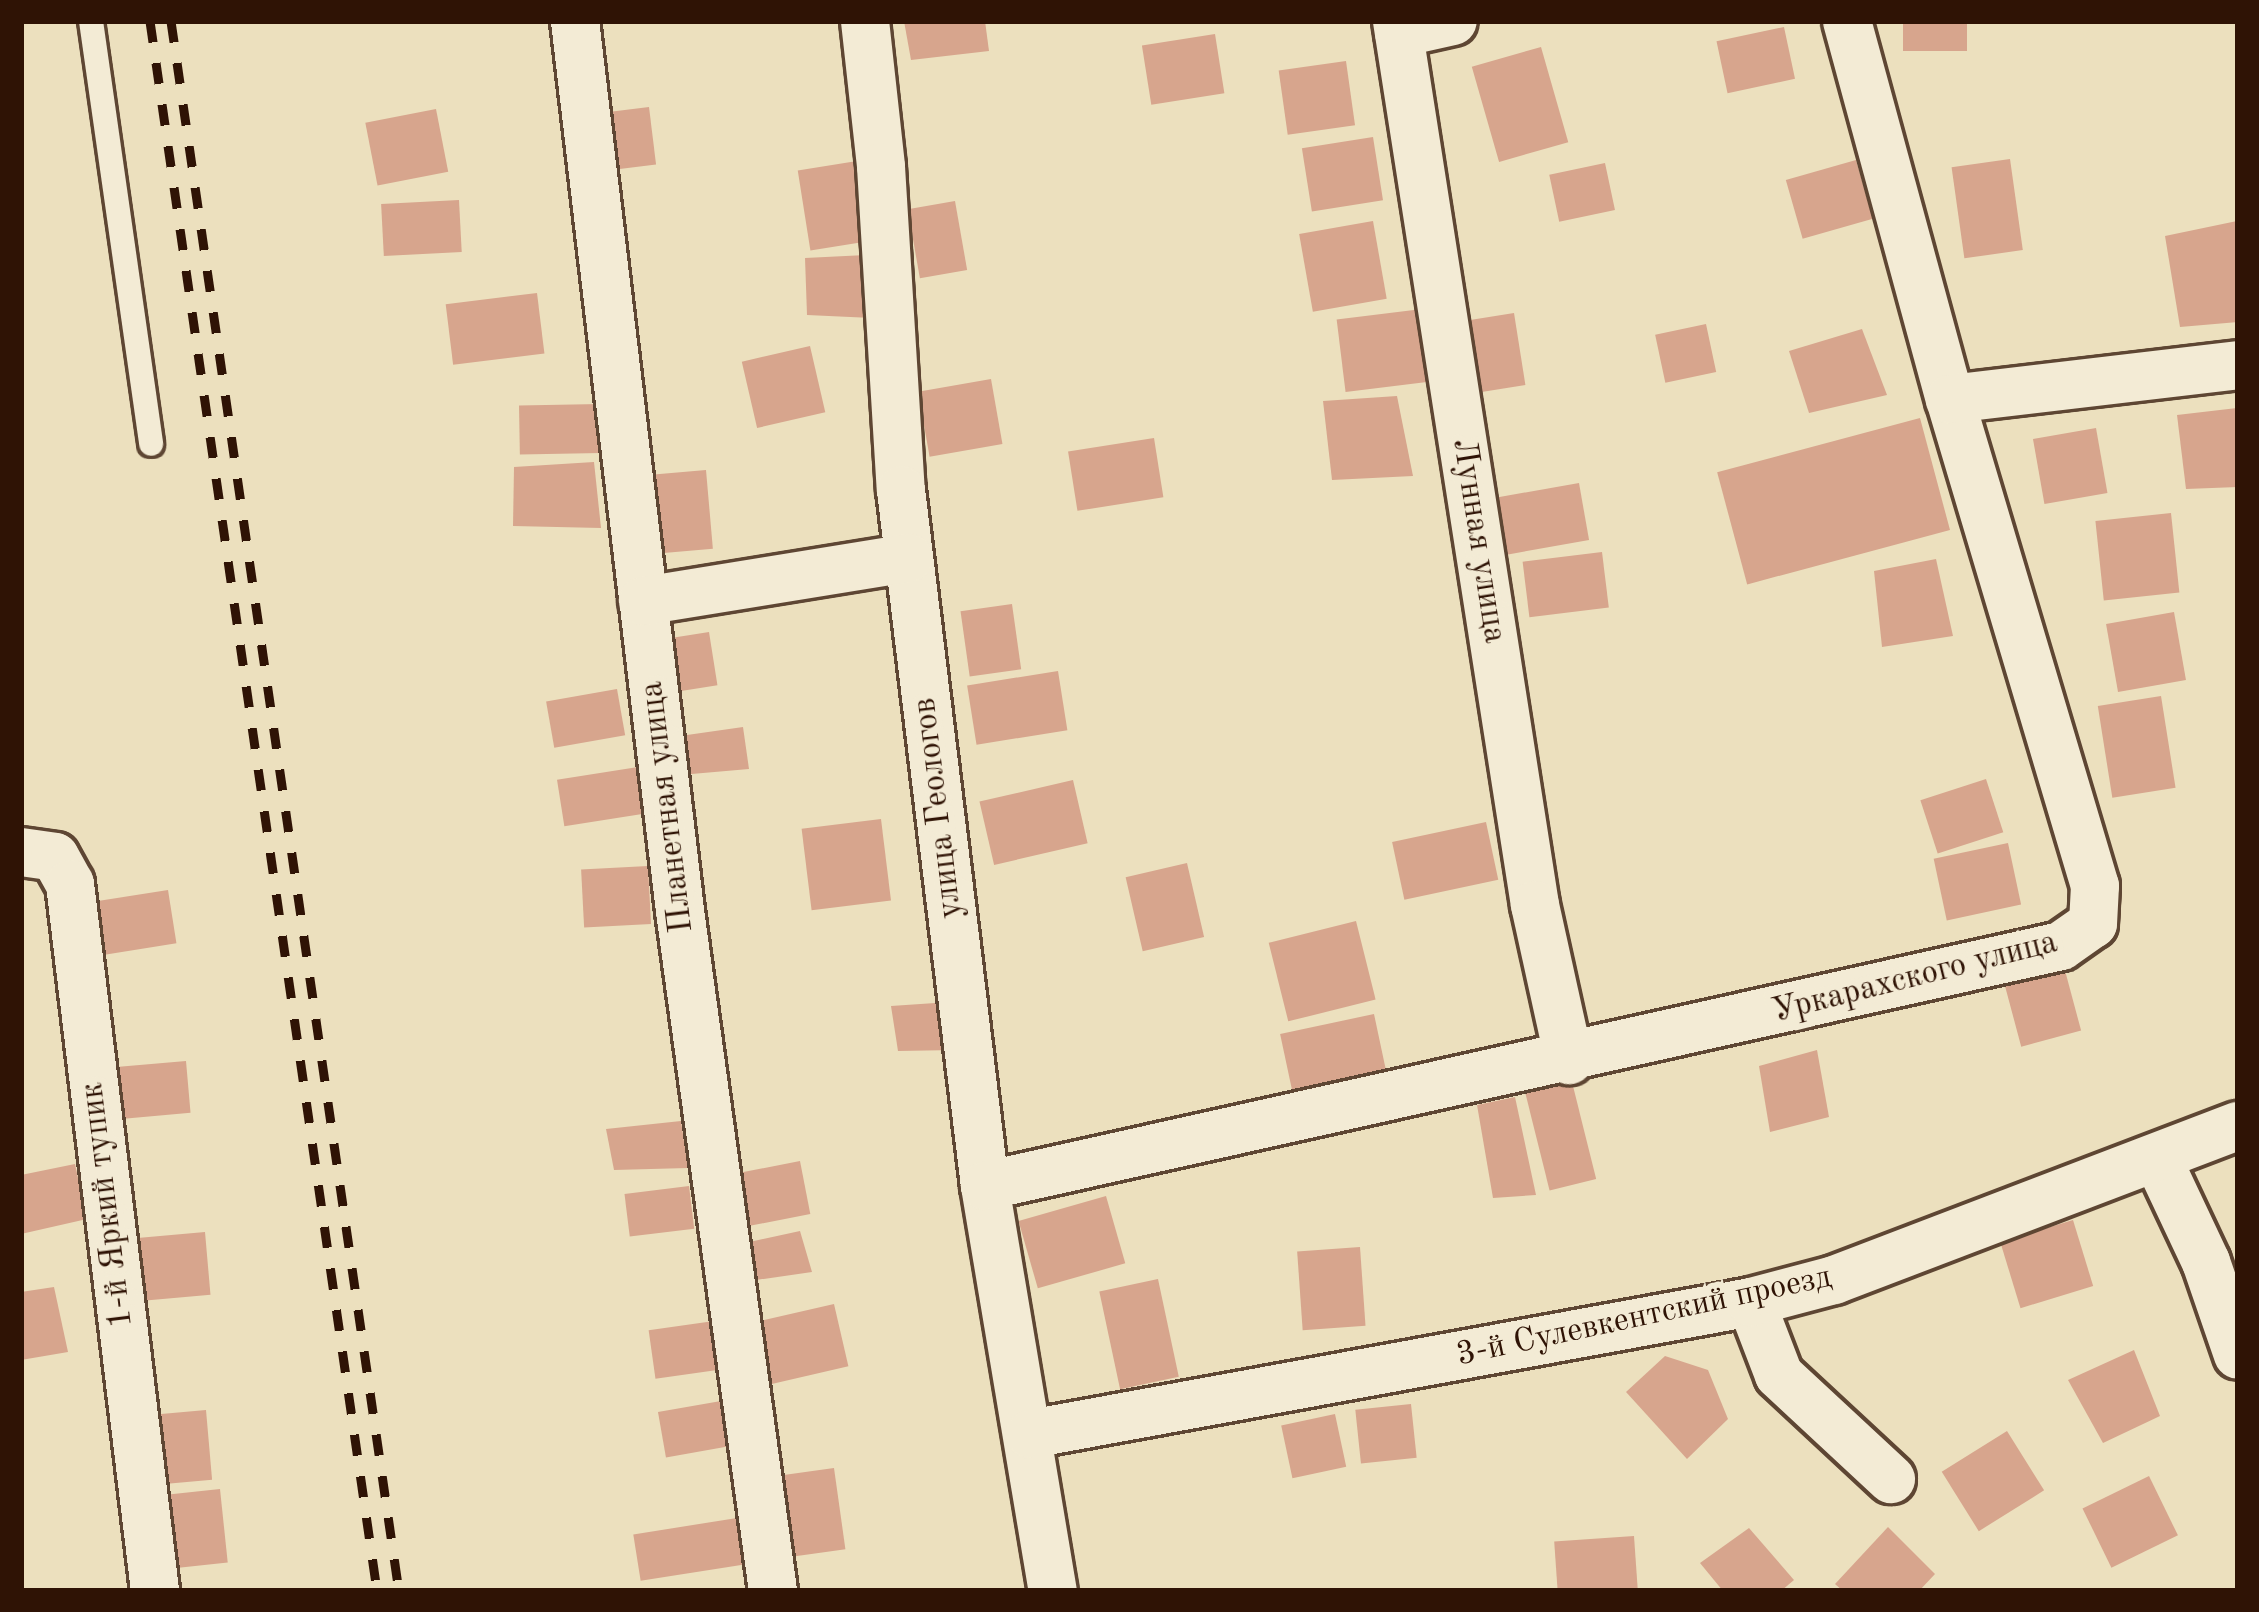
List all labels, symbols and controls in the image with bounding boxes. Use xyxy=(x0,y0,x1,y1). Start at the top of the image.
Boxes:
street label: Лунная улица xyxy=(1442,436,1514,646)
street label: Планетная улица xyxy=(633,679,703,935)
street label: улица Геологов xyxy=(906,695,972,921)
street label: Уркарахского улица xyxy=(1768,923,2062,1033)
street label: 1-й Яркий тупик xyxy=(73,1080,143,1330)
street label: 3-й Сулевкентский проезд xyxy=(1453,1258,1835,1376)

